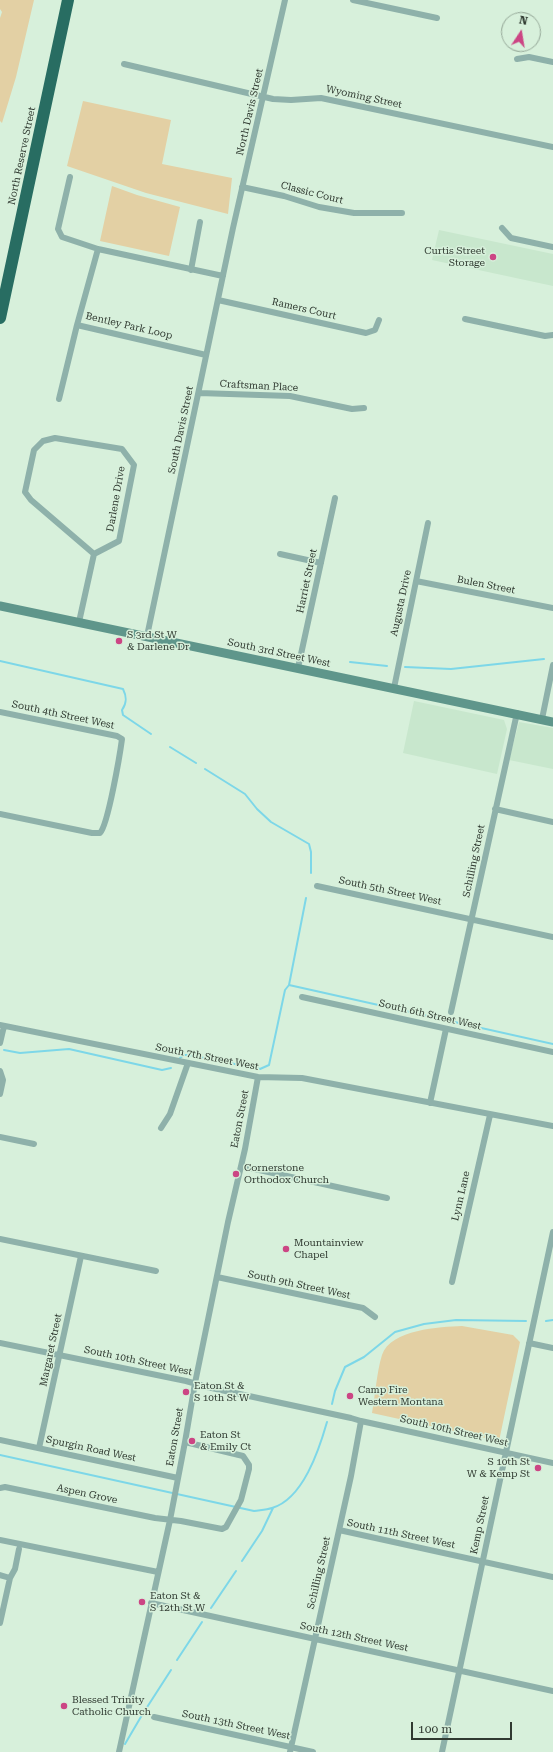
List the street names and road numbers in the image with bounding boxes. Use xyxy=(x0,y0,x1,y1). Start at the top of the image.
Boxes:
street label: North Davis Street xyxy=(234,67,266,157)
street label: Wyoming Street xyxy=(325,83,403,111)
street label: North Reserve Street xyxy=(6,106,38,206)
street label: Classic Court xyxy=(279,179,345,207)
street label: Ramers Court xyxy=(271,296,337,322)
street label: Bentley Park Loop xyxy=(84,310,174,342)
street label: Craftsman Place xyxy=(219,378,299,394)
street label: South Davis Street xyxy=(166,385,196,475)
street label: Darlene Drive xyxy=(104,465,128,533)
street label: Harriet Street xyxy=(294,548,320,614)
street label: Augusta Drive xyxy=(388,569,414,637)
street label: Bulen Street xyxy=(456,573,516,597)
street label: South 3rd Street West xyxy=(226,636,332,670)
street label: South 4th Street West xyxy=(11,698,115,732)
street label: Schilling Street xyxy=(460,823,488,899)
street label: South 5th Street West xyxy=(338,874,442,908)
street label: South 6th Street West xyxy=(378,997,482,1033)
street label: South 7th Street West xyxy=(154,1041,260,1073)
street label: Eaton Street xyxy=(228,1089,252,1149)
street label: Lynn Lane xyxy=(449,1170,473,1222)
street label: South 9th Street West xyxy=(247,1268,351,1302)
street label: Margaret Street xyxy=(37,1312,65,1388)
street label: South 10th Street West xyxy=(83,1344,193,1378)
street label: Eaton Street xyxy=(164,1407,186,1467)
street label: South 10th Street West xyxy=(399,1413,509,1449)
street label: Spurgin Road West xyxy=(45,1434,137,1464)
street label: Aspen Grove xyxy=(56,1482,118,1506)
street label: Kemp Street xyxy=(468,1495,492,1555)
street label: South 11th Street West xyxy=(346,1517,456,1551)
street label: Schilling Street xyxy=(305,1535,333,1611)
street label: South 12th Street West xyxy=(299,1620,409,1654)
street label: South 13th Street West xyxy=(181,1708,291,1742)

